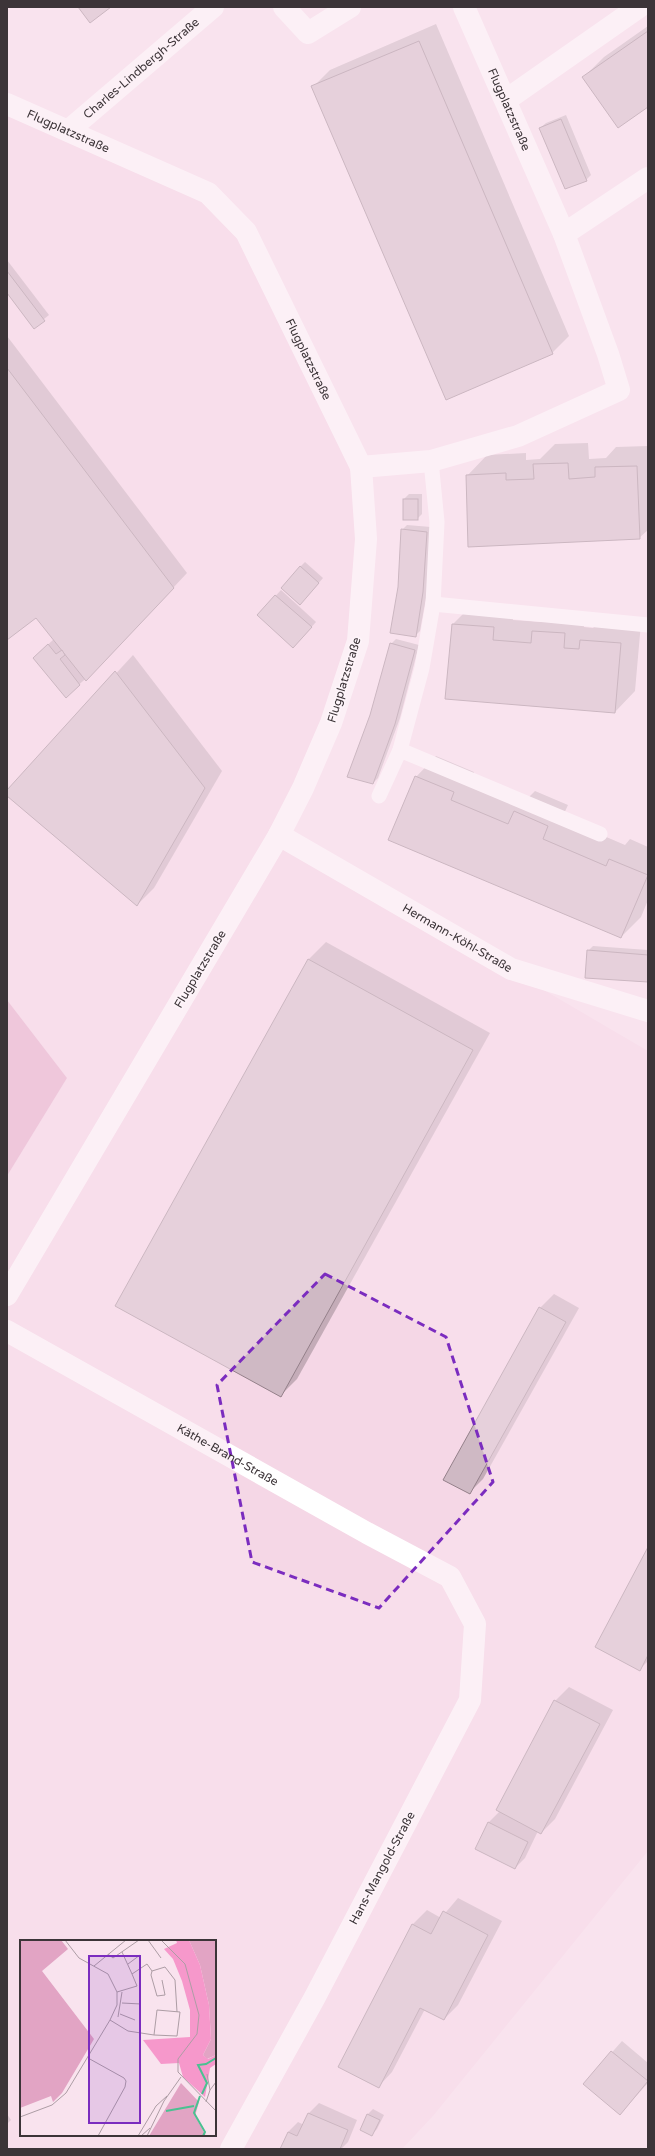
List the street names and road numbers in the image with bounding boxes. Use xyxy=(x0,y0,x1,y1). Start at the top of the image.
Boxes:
street label: Charles-Lindbergh-Straße xyxy=(80,15,202,122)
street label: Flugplatzstraße xyxy=(485,66,534,153)
street label: Flugplatzstraße xyxy=(25,107,112,156)
street label: Flugplatzstraße xyxy=(283,316,334,402)
street label: Flugplatzstraße xyxy=(324,635,364,724)
street label: Hermann-Köhl-Straße xyxy=(400,901,515,975)
street label: Flugplatzstraße xyxy=(171,927,229,1011)
street label: Käthe-Brand-Straße xyxy=(175,1421,281,1489)
street label: Hans-Mangold-Straße xyxy=(346,1809,418,1927)

